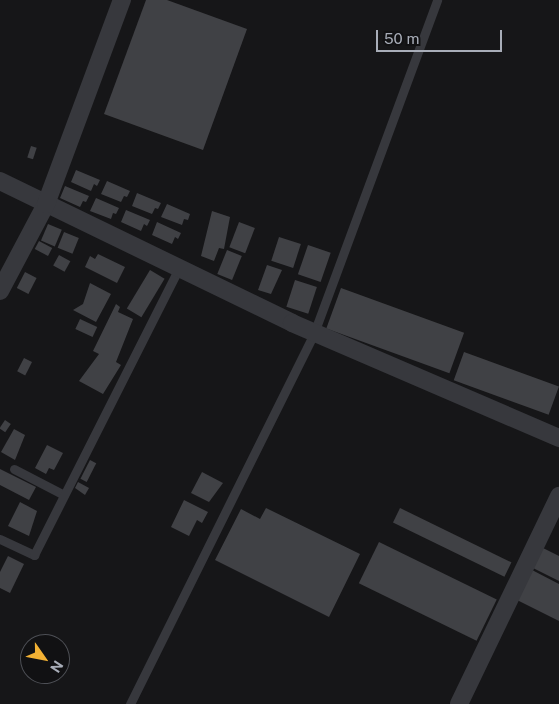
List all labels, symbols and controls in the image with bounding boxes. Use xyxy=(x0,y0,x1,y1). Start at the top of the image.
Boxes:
scale bar xyxy=(379,20,505,52)
text: 50 m xyxy=(384,30,419,47)
north arrow xyxy=(20,634,70,684)
text: N xyxy=(47,658,66,676)

